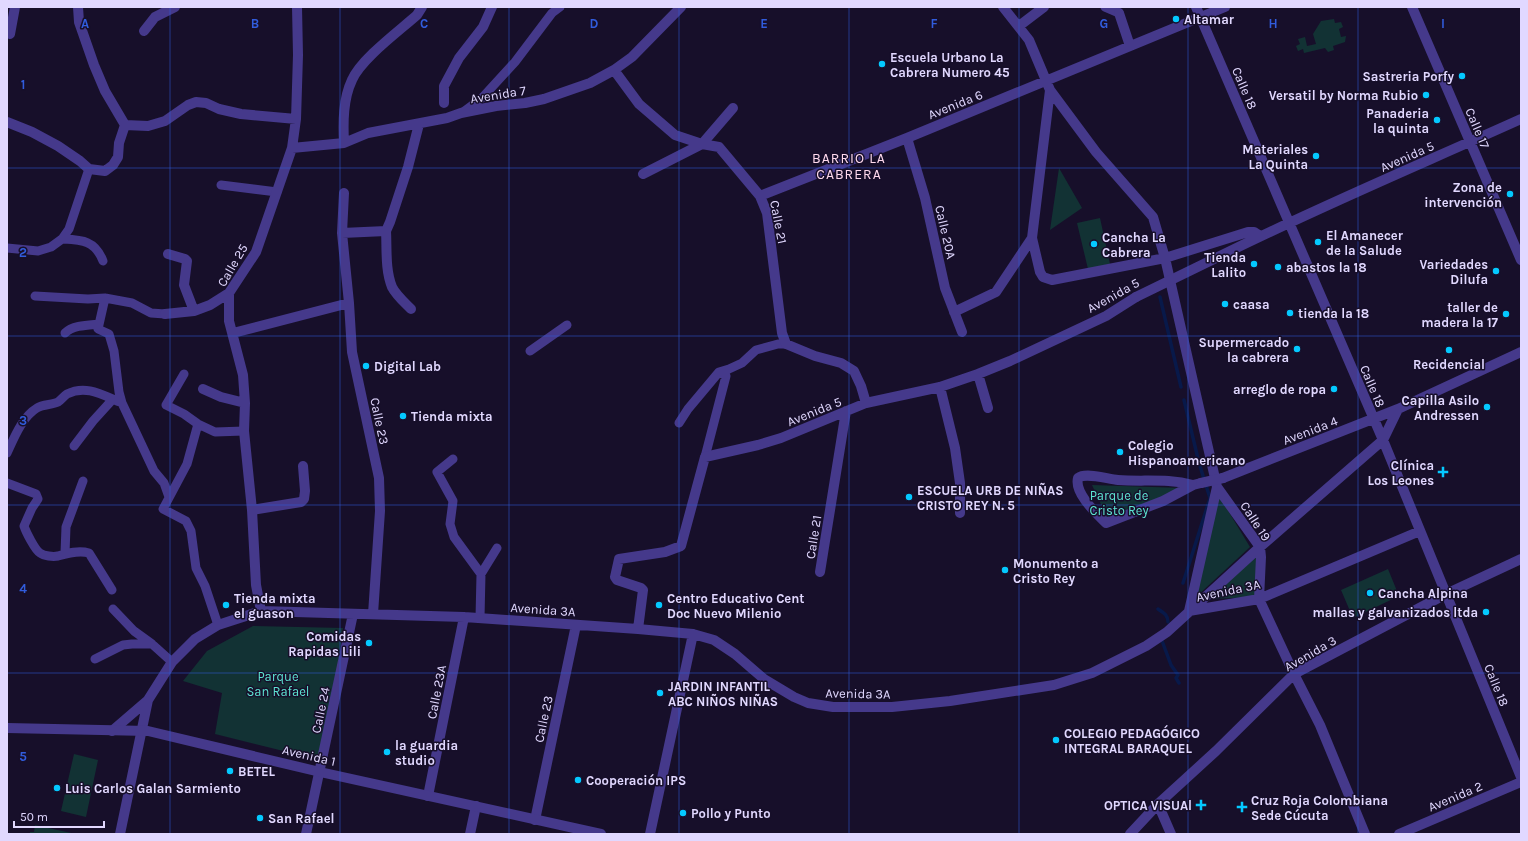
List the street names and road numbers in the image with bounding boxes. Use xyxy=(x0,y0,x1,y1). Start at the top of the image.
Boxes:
street label: Calle 18 xyxy=(1229,65,1260,112)
street label: Avenida 7 xyxy=(469,83,527,106)
street label: Avenida 6 xyxy=(926,87,985,122)
street label: Calle 17 xyxy=(1462,106,1493,151)
street label: Avenida 5 xyxy=(1378,138,1436,175)
street label: Calle 21 xyxy=(767,199,790,245)
street label: Calle 20A xyxy=(932,204,959,261)
street label: Calle 25 xyxy=(214,241,251,289)
street label: Avenida 5 xyxy=(1085,275,1142,316)
street label: Calle 18 xyxy=(1357,363,1388,410)
street label: Avenida 5 xyxy=(785,394,844,429)
street label: Calle 23 xyxy=(367,396,392,446)
street label: Avenida 4 xyxy=(1281,413,1340,448)
street label: Calle 19 xyxy=(1237,499,1274,544)
street label: Calle 21 xyxy=(803,514,824,560)
street label: Avenida 3A xyxy=(1195,576,1262,605)
street label: Avenida 3A xyxy=(510,600,577,619)
street label: Avenida 3 xyxy=(1282,633,1339,674)
street label: Calle 18 xyxy=(1481,662,1512,709)
street label: Calle 23A xyxy=(424,663,449,720)
street label: Avenida 3A xyxy=(825,685,891,702)
street label: Calle 24 xyxy=(308,686,333,735)
street label: Calle 23 xyxy=(531,694,556,744)
street label: Avenida 1 xyxy=(281,742,337,769)
street label: Avenida 2 xyxy=(1426,778,1485,815)

